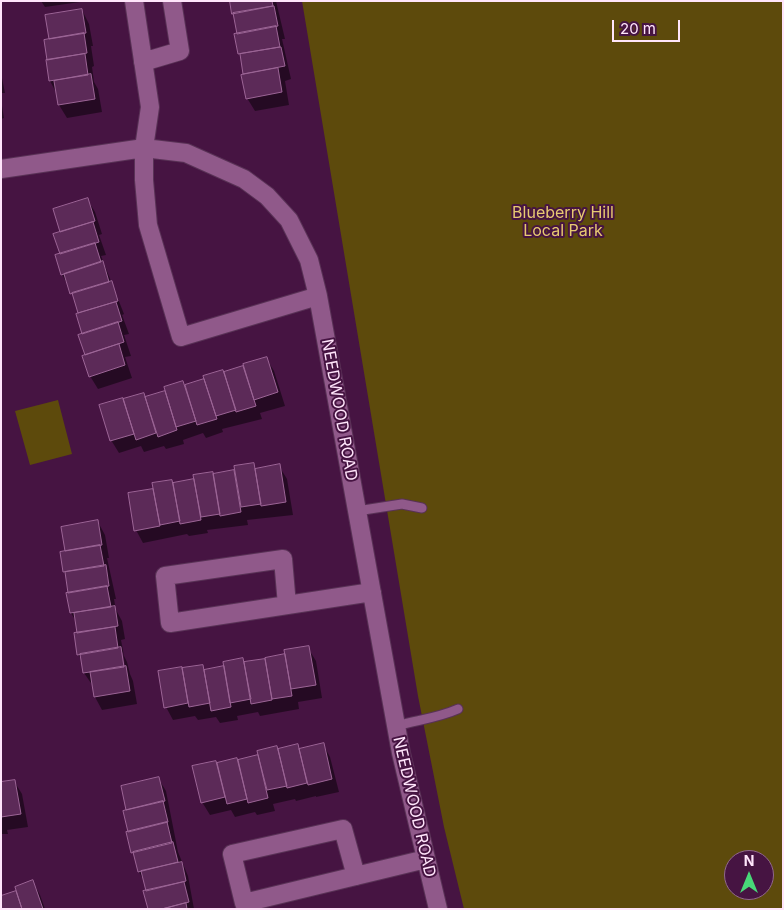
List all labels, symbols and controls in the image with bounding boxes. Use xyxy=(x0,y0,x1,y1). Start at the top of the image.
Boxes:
scale bar xyxy=(614,10,682,42)
text: 20 m xyxy=(620,19,656,38)
park label: Blueberry Hill Local Park xyxy=(512,203,614,241)
street label: NEEDWOOD ROAD xyxy=(317,338,361,482)
street label: NEEDWOOD ROAD xyxy=(388,735,440,879)
north arrow xyxy=(724,850,774,900)
text: N xyxy=(744,852,754,869)

